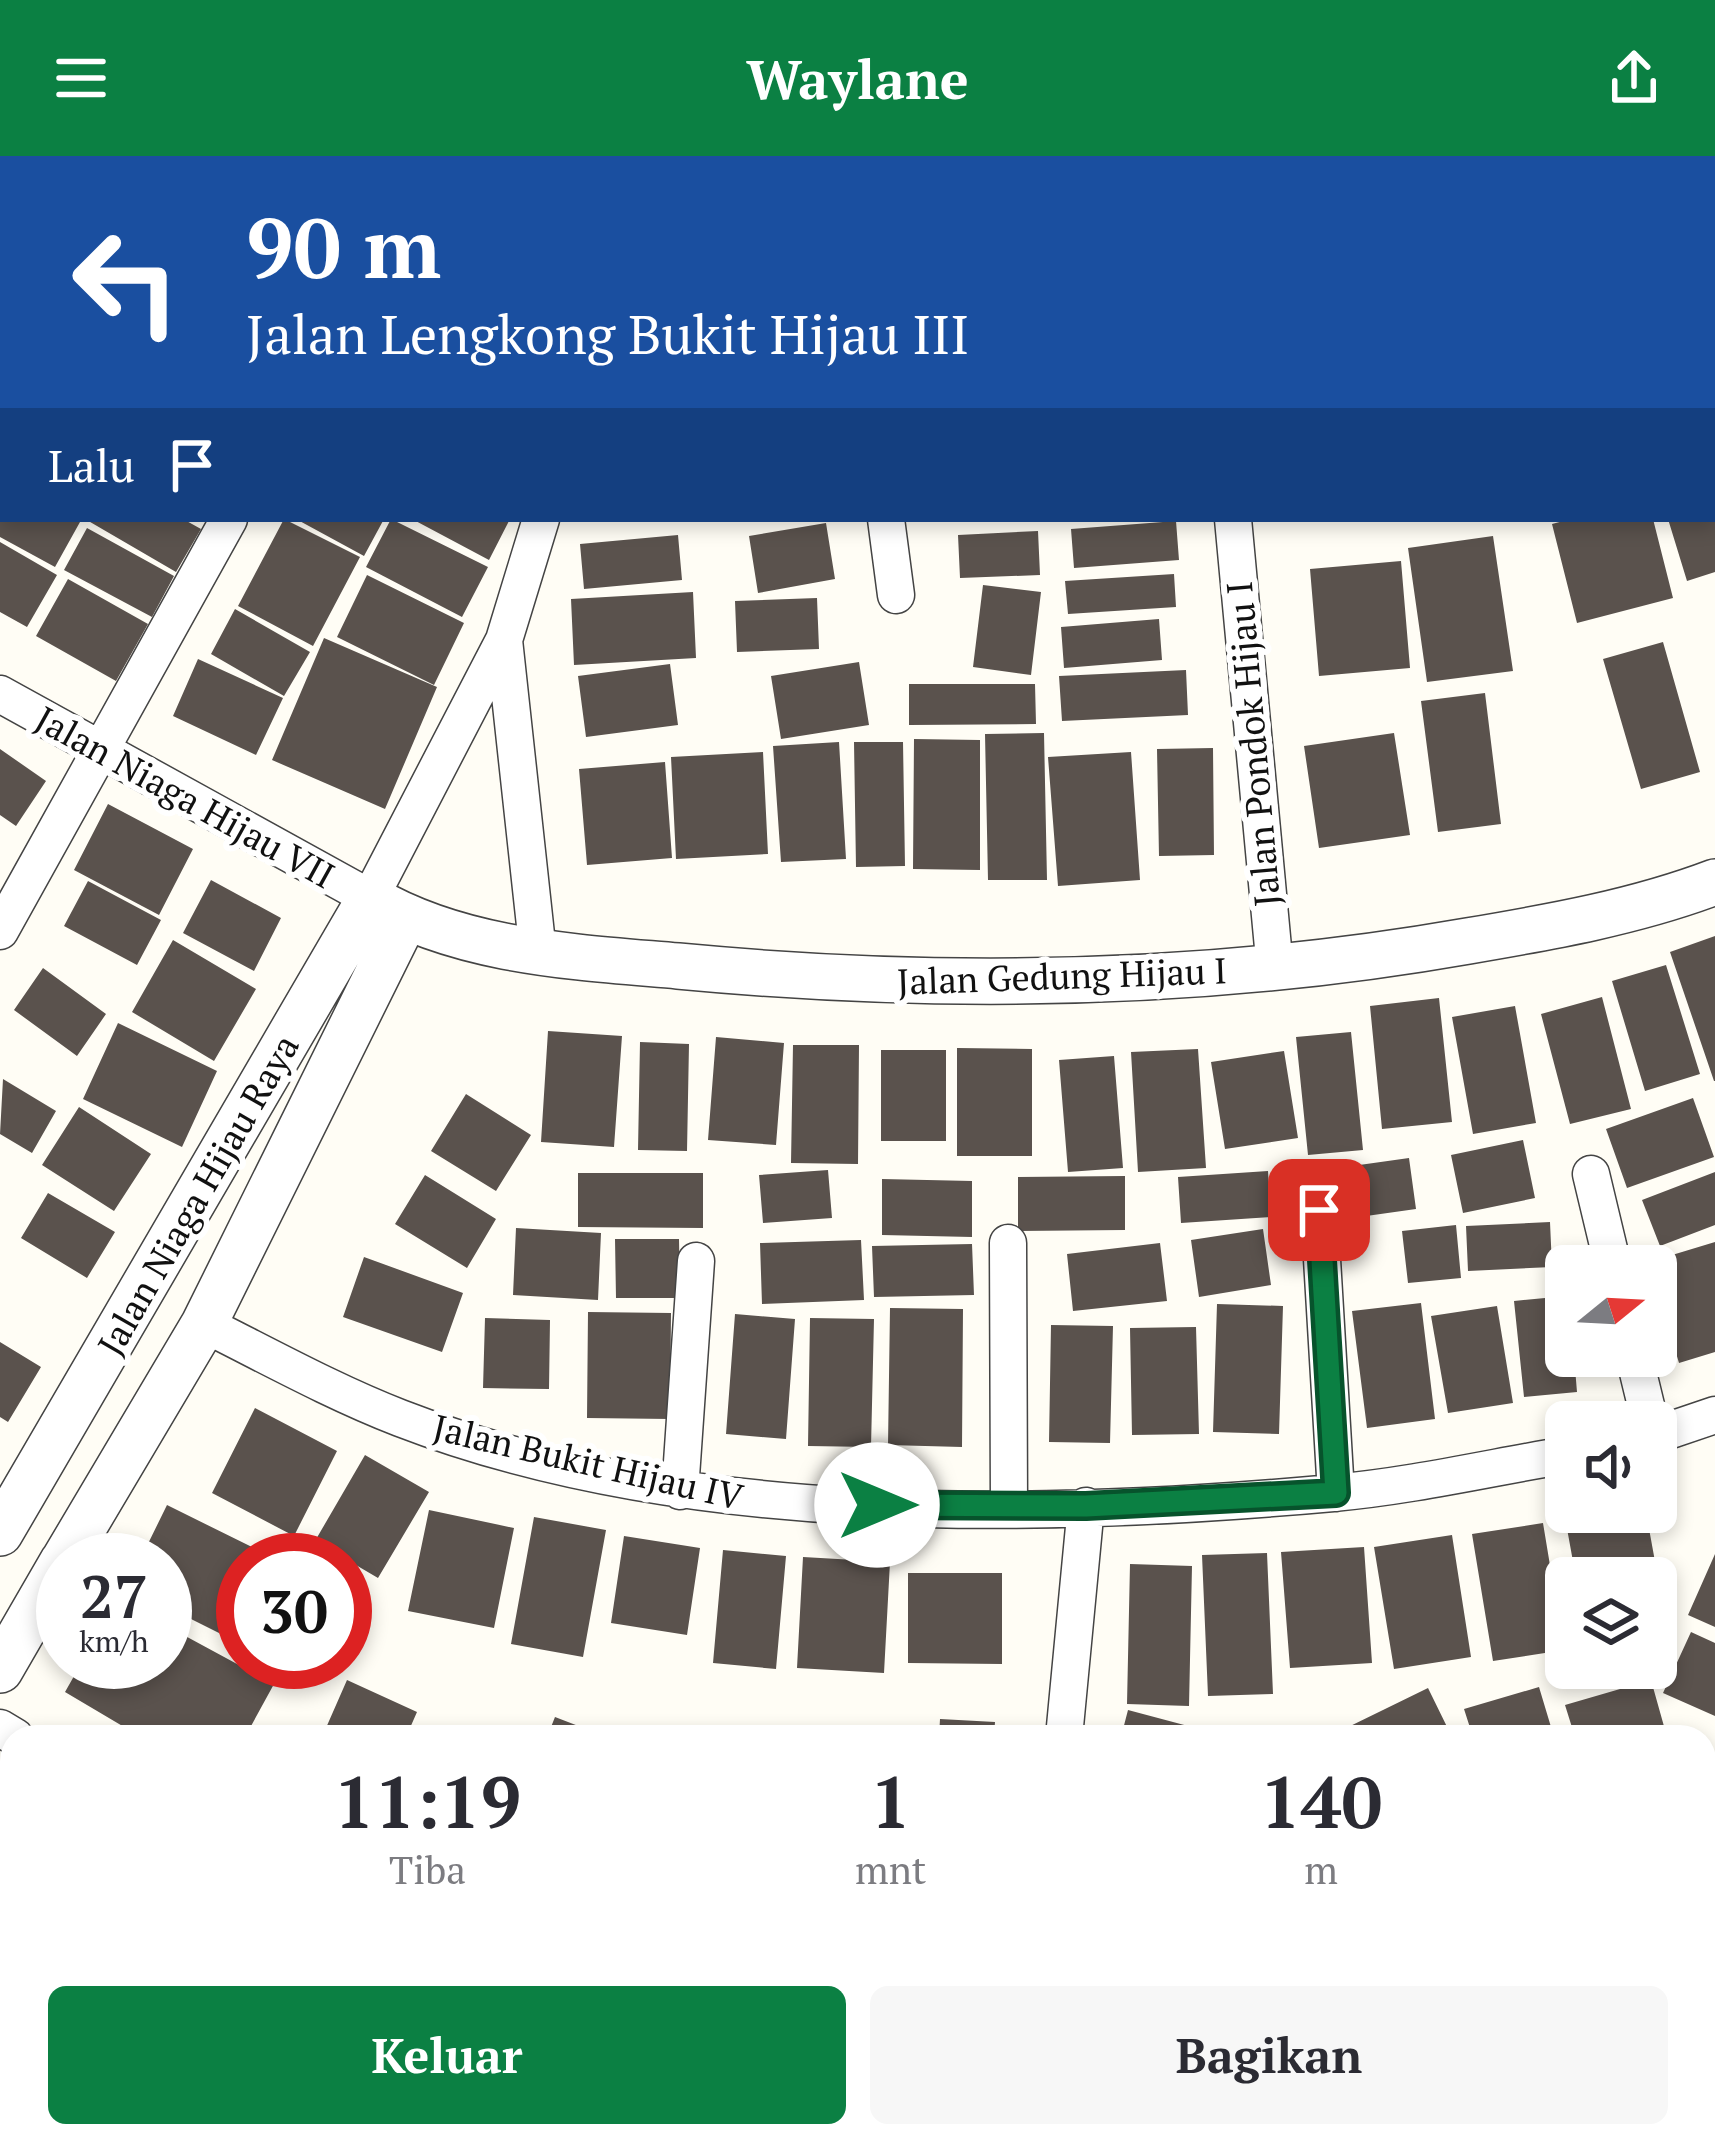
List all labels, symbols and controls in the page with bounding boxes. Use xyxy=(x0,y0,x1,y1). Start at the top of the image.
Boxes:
text: Waylane xyxy=(746,43,969,114)
icon: menu xyxy=(48,45,114,111)
icon: share xyxy=(1601,45,1667,111)
text: 90 m xyxy=(246,191,441,302)
icon: left xyxy=(48,204,204,360)
text: Jalan Lengkong Bukit Hijau III xyxy=(246,298,969,369)
icon: arrive xyxy=(159,432,225,498)
text: Lalu xyxy=(48,435,135,495)
street label: Jalan Pondok Hijau I xyxy=(1215,580,1290,909)
street label: Jalan Niaga Hijau VII xyxy=(27,695,343,898)
street label: Jalan Gedung Hijau I xyxy=(896,946,1228,1005)
street label: Jalan Niaga Hijau Raya xyxy=(86,1026,309,1364)
pin xyxy=(1268,1159,1370,1261)
icon: arrive xyxy=(1286,1177,1352,1243)
north arrow xyxy=(1545,1245,1677,1377)
map controls xyxy=(1545,1245,1677,1689)
button: sound xyxy=(1545,1401,1677,1533)
street label: Jalan Bukit Hijau IV xyxy=(429,1403,748,1520)
position arrow xyxy=(814,1442,940,1568)
speed limit sign: 30 xyxy=(216,1533,372,1689)
text: 27 xyxy=(80,1556,148,1635)
button: layers xyxy=(1545,1557,1677,1689)
text: km/h xyxy=(79,1621,149,1661)
text: 11:19 xyxy=(334,1753,521,1849)
text: 1 xyxy=(870,1753,911,1849)
text: 140 xyxy=(1260,1753,1382,1849)
text: Tiba xyxy=(389,1843,466,1895)
text: mnt xyxy=(855,1843,926,1895)
text: m xyxy=(1304,1843,1338,1895)
button: Keluar xyxy=(48,1986,846,2124)
button: Bagikan xyxy=(870,1986,1668,2124)

